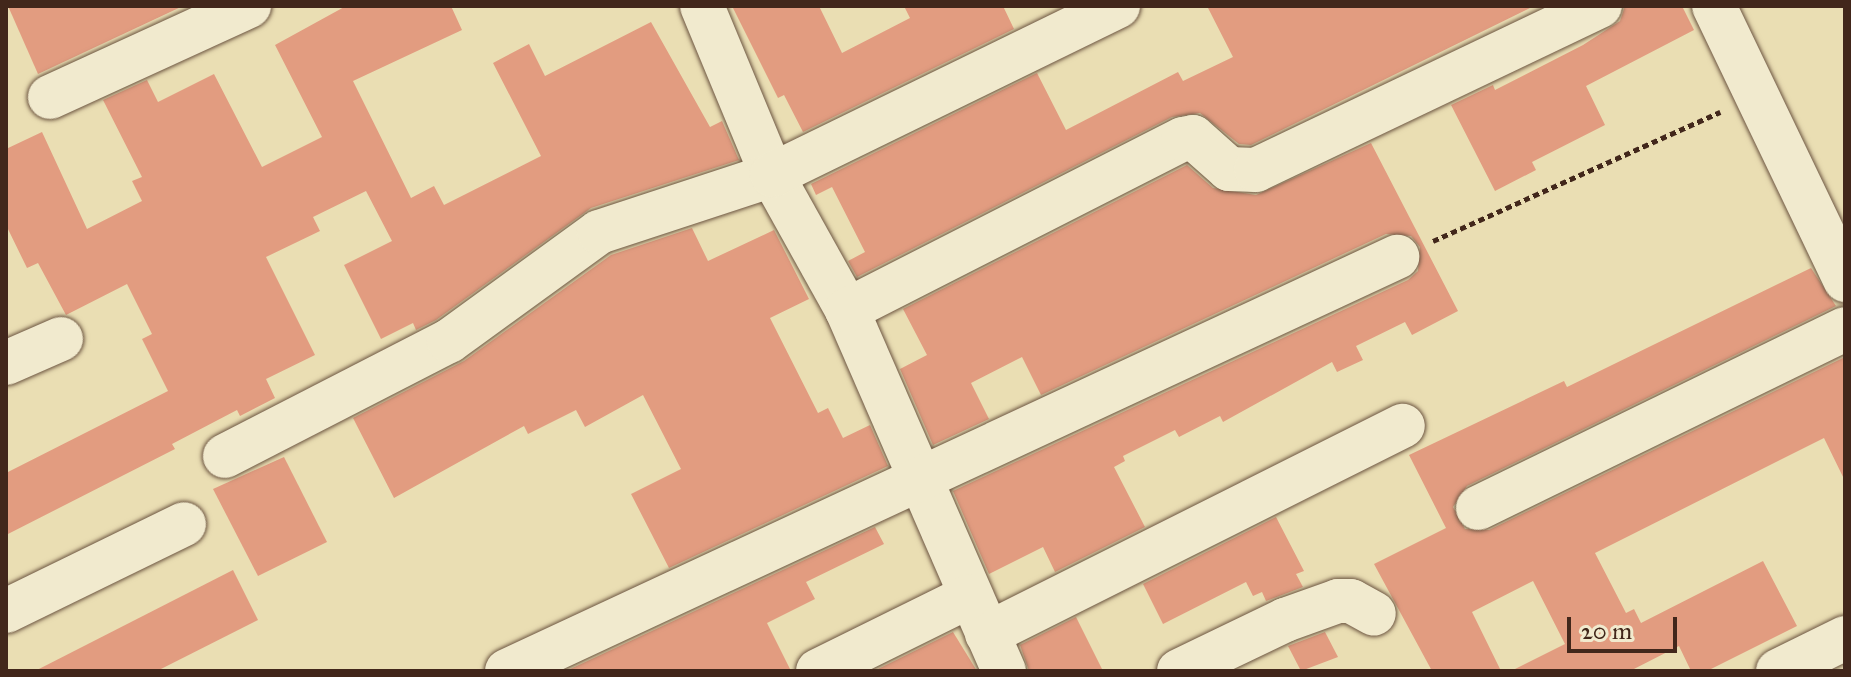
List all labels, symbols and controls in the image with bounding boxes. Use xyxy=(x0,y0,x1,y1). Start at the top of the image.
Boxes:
scale bar xyxy=(1571,601,1681,651)
text: 20 m xyxy=(1581,616,1632,646)

